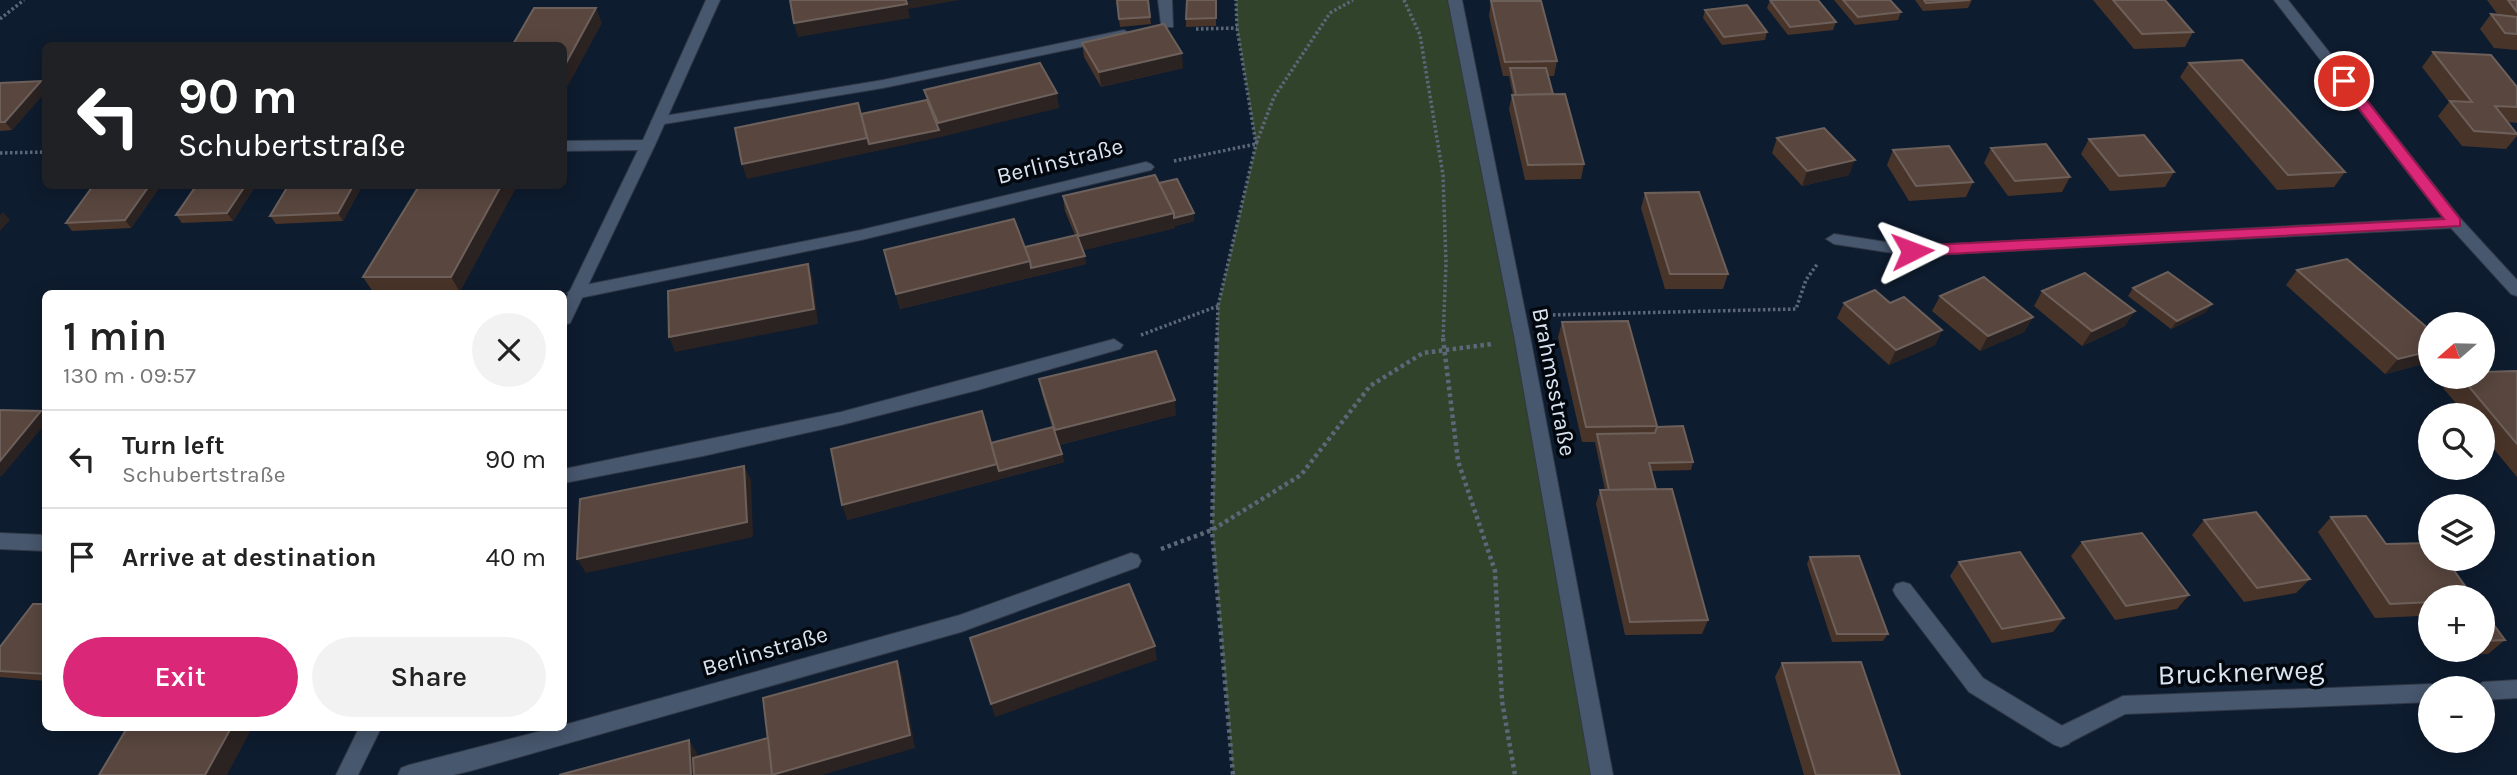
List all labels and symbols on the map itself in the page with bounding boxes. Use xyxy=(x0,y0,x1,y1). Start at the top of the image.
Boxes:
pin xyxy=(2314,51,2374,111)
street label: Berlinstraße xyxy=(994,132,1126,190)
position arrow xyxy=(1875,214,1949,288)
street label: Brahmsstraße xyxy=(1526,306,1582,458)
north arrow xyxy=(2418,312,2496,388)
street label: Berlinstraße xyxy=(699,620,831,682)
street label: Brucknerweg xyxy=(2157,653,2325,691)

